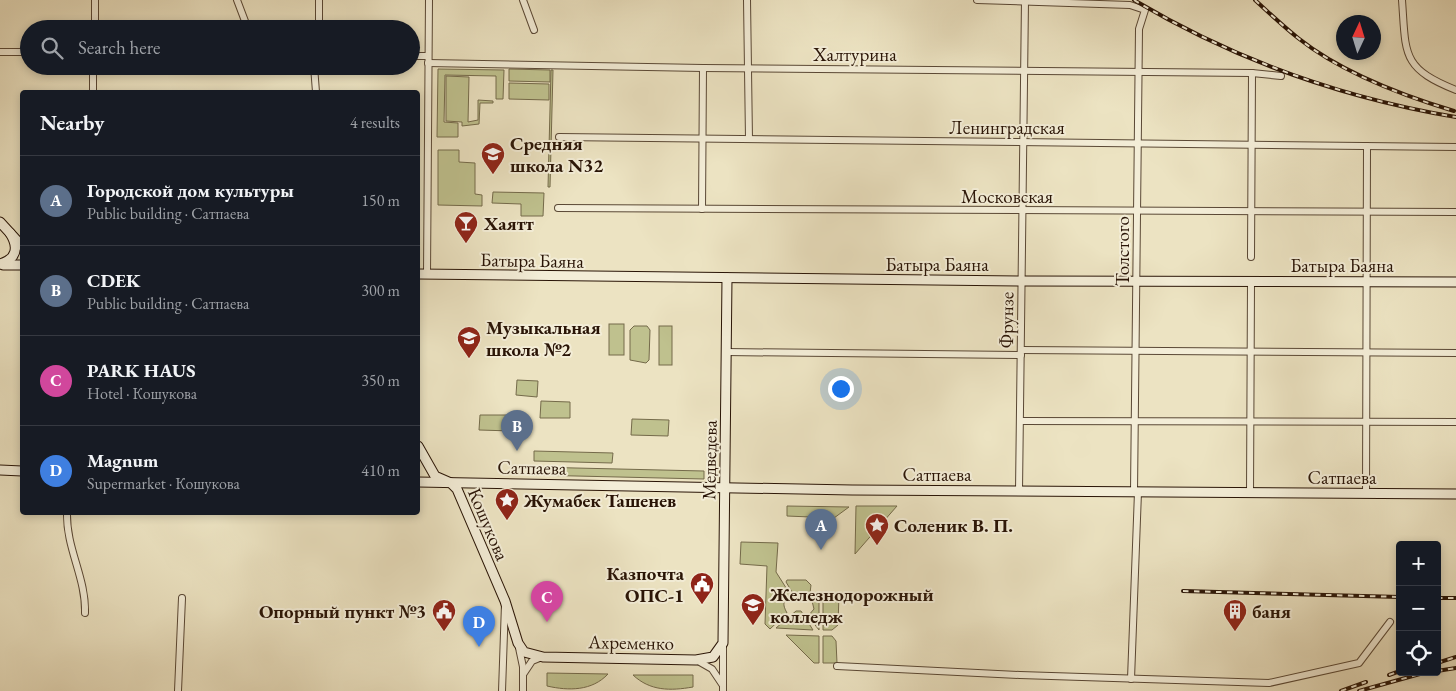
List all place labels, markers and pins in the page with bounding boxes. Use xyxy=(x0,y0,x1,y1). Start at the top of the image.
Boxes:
place label: Средняя школа N32 xyxy=(510,131,603,178)
school or university icon: Средняя школа N32 xyxy=(480,141,506,175)
bar icon: Хаятт xyxy=(453,210,479,244)
place label: Хаятт xyxy=(483,211,534,236)
place label: Музыкальная школа №2 xyxy=(486,315,601,362)
school or university icon: Музыкальная школа №2 xyxy=(456,325,482,359)
pin: B xyxy=(501,410,533,451)
place icon: Жумабек Ташенев xyxy=(494,487,520,521)
place label: Жумабек Ташенев xyxy=(523,488,676,513)
pin: A xyxy=(805,509,837,550)
place icon: Соленик В. П. xyxy=(864,512,890,546)
place label: Соленик В. П. xyxy=(894,513,1013,538)
place label: Казпочта ОПС-1 xyxy=(606,561,685,608)
public building icon: Казпочта ОПС-1 xyxy=(689,571,715,605)
pin: C xyxy=(531,581,563,622)
place label: Железнодорожный колледж xyxy=(769,582,934,629)
school or university icon: Железнодорожный колледж xyxy=(740,592,766,626)
public building icon: Опорный пункт №3 xyxy=(431,598,457,632)
building icon: баня xyxy=(1222,598,1248,632)
place label: Опорный пункт №3 xyxy=(259,599,426,624)
place label: баня xyxy=(1252,599,1291,624)
pin: D xyxy=(463,606,495,647)

